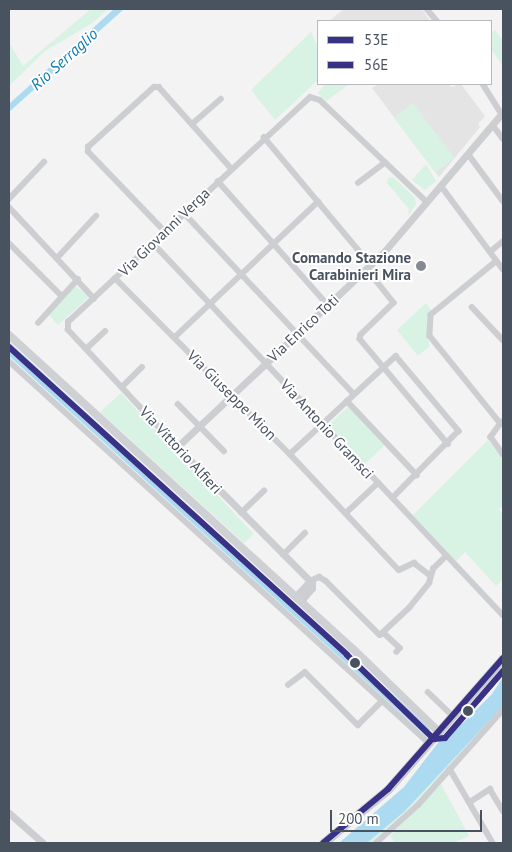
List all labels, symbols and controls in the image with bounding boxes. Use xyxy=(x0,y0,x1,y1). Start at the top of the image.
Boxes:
legend xyxy=(317,20,492,85)
water label: Rio Serraglio xyxy=(27,24,101,94)
text: 53E xyxy=(364,30,388,49)
text: 56E xyxy=(364,55,388,74)
street label: Via Giovanni Verga xyxy=(115,184,213,280)
place label: Comando Stazione Carabinieri Mira xyxy=(292,248,411,283)
marker: Comando Stazione Carabinieri Mira xyxy=(415,260,427,272)
street label: Via Enrico Toti xyxy=(263,290,343,366)
street label: Via Giuseppe Mion xyxy=(183,346,281,444)
street label: Via Antonio Gramsci xyxy=(276,376,378,482)
street label: Via Vittorio Alfieri xyxy=(136,402,226,498)
unlabelled marker xyxy=(350,658,360,668)
unlabelled marker xyxy=(463,706,473,716)
scale bar xyxy=(332,800,484,832)
text: 200 m xyxy=(338,809,379,828)

